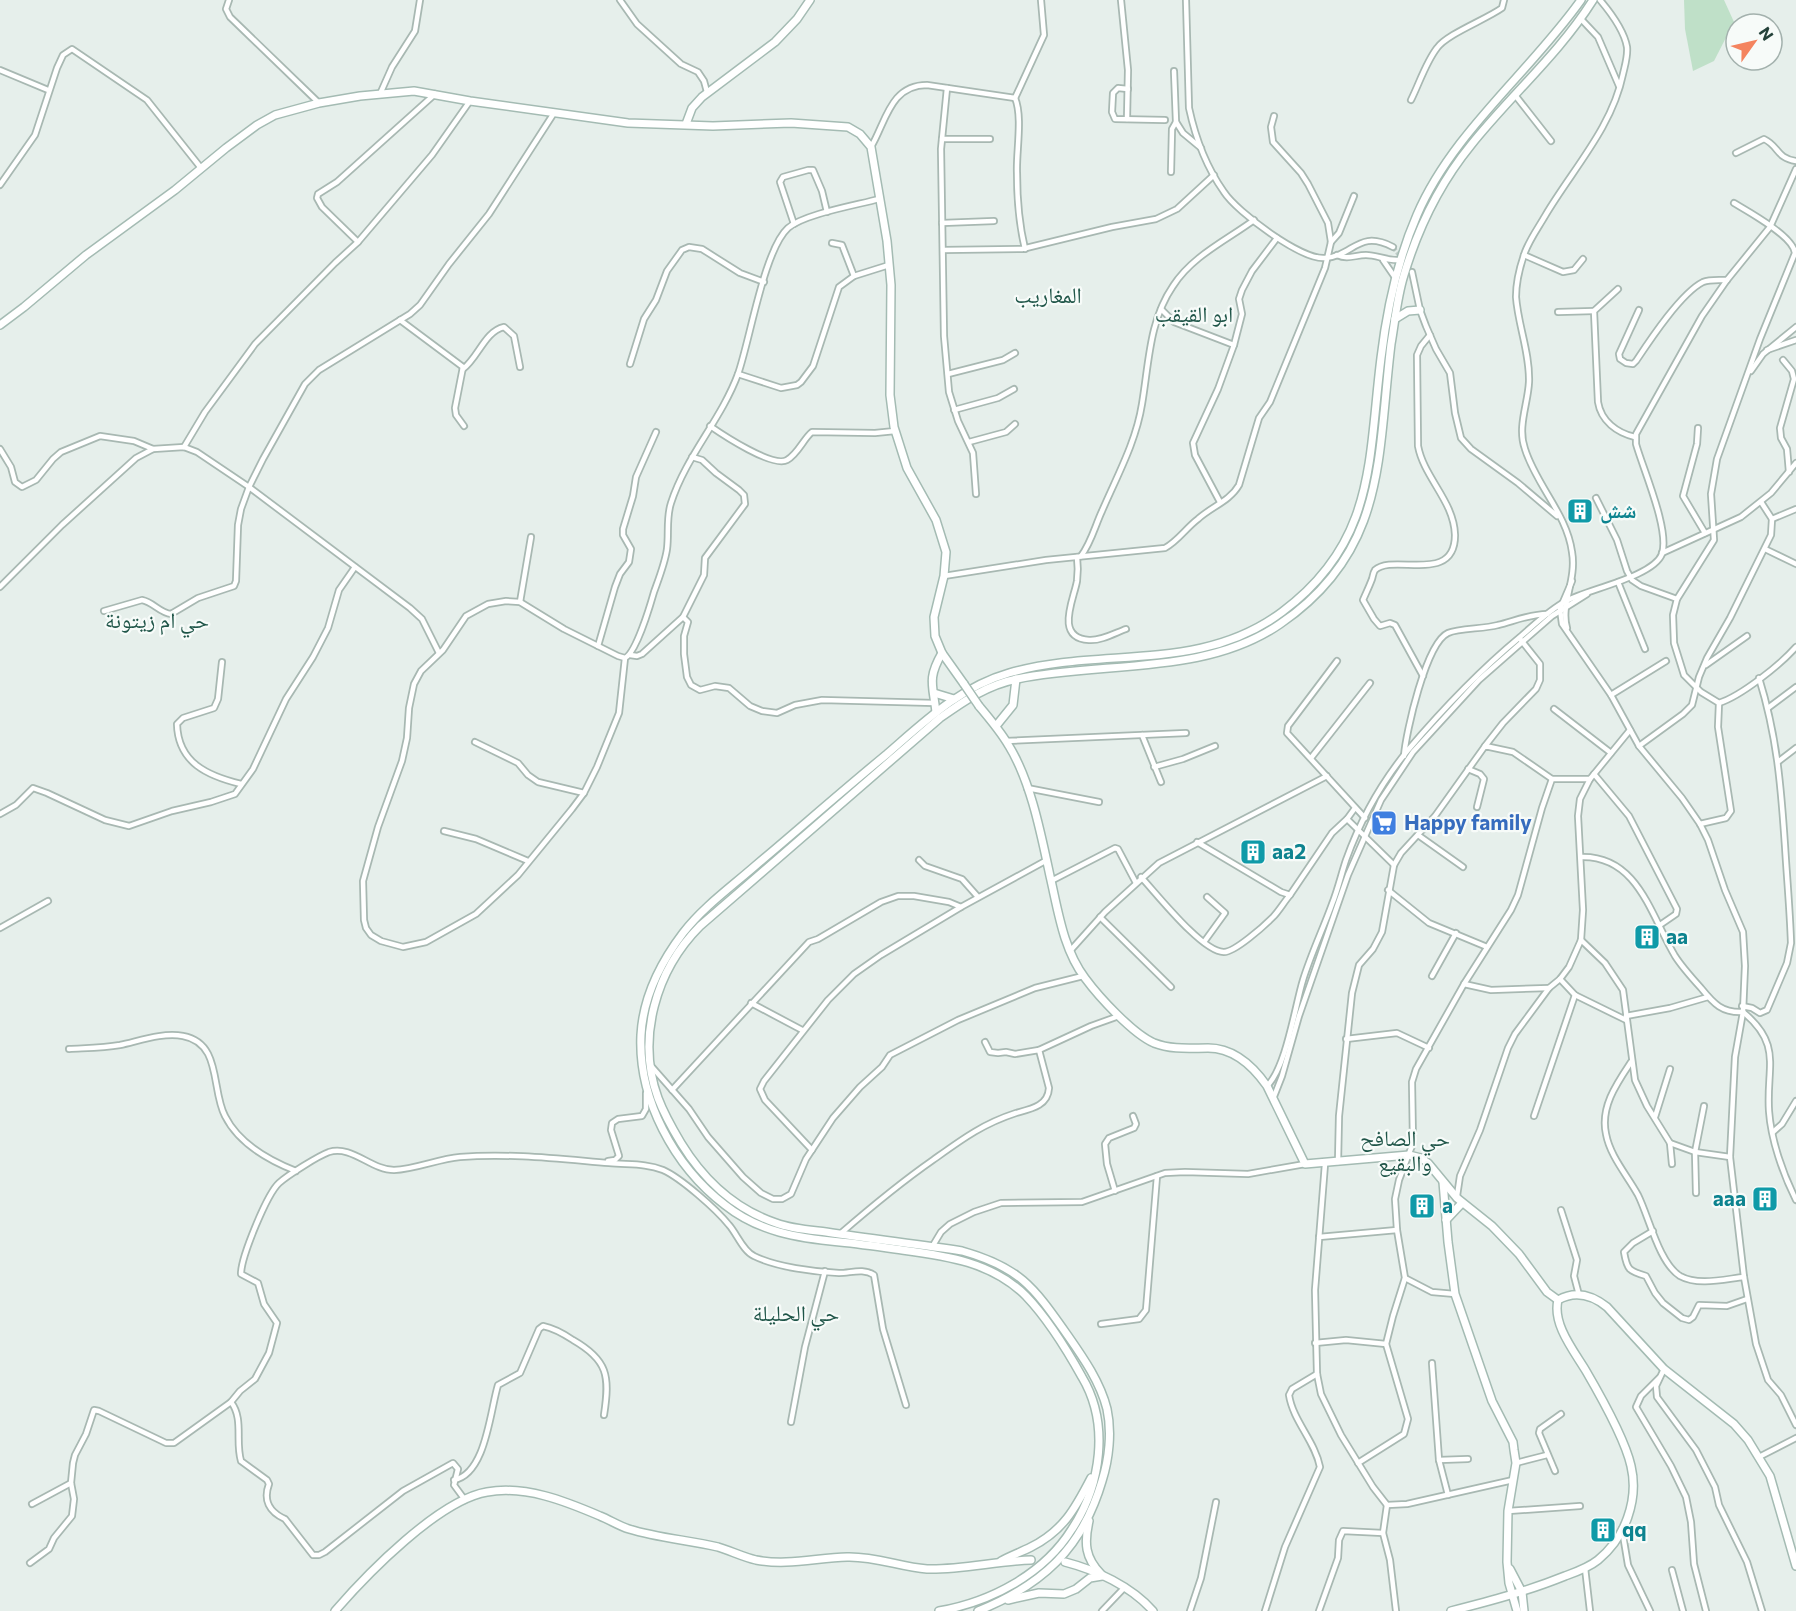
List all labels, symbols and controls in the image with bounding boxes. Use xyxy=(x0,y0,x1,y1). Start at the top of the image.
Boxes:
north arrow xyxy=(1724,12,1784,72)
text: N xyxy=(1756,23,1778,44)
district label: المغاريب xyxy=(1014,281,1082,308)
district label: ابو القيقب xyxy=(1155,300,1233,327)
building icon: شش xyxy=(1565,496,1595,526)
place label: شش xyxy=(1600,497,1637,524)
district label: حي ام زيتونة xyxy=(105,606,209,638)
supermarket icon: Happy family xyxy=(1369,808,1399,838)
place label: Happy family xyxy=(1404,809,1532,834)
building icon: aa2 xyxy=(1238,837,1268,867)
place label: aa2 xyxy=(1272,838,1306,863)
building icon: aa xyxy=(1632,922,1662,952)
place label: aa xyxy=(1666,923,1688,948)
district label: حي الصافح والبقيع xyxy=(1360,1124,1450,1177)
building icon: aaa xyxy=(1750,1184,1780,1214)
place label: aaa xyxy=(1713,1185,1746,1210)
building icon: a xyxy=(1407,1191,1437,1221)
place label: a xyxy=(1442,1192,1453,1217)
district label: حي الحليلة xyxy=(753,1299,839,1331)
building icon: qq xyxy=(1588,1515,1618,1545)
place label: qq xyxy=(1622,1516,1647,1541)

